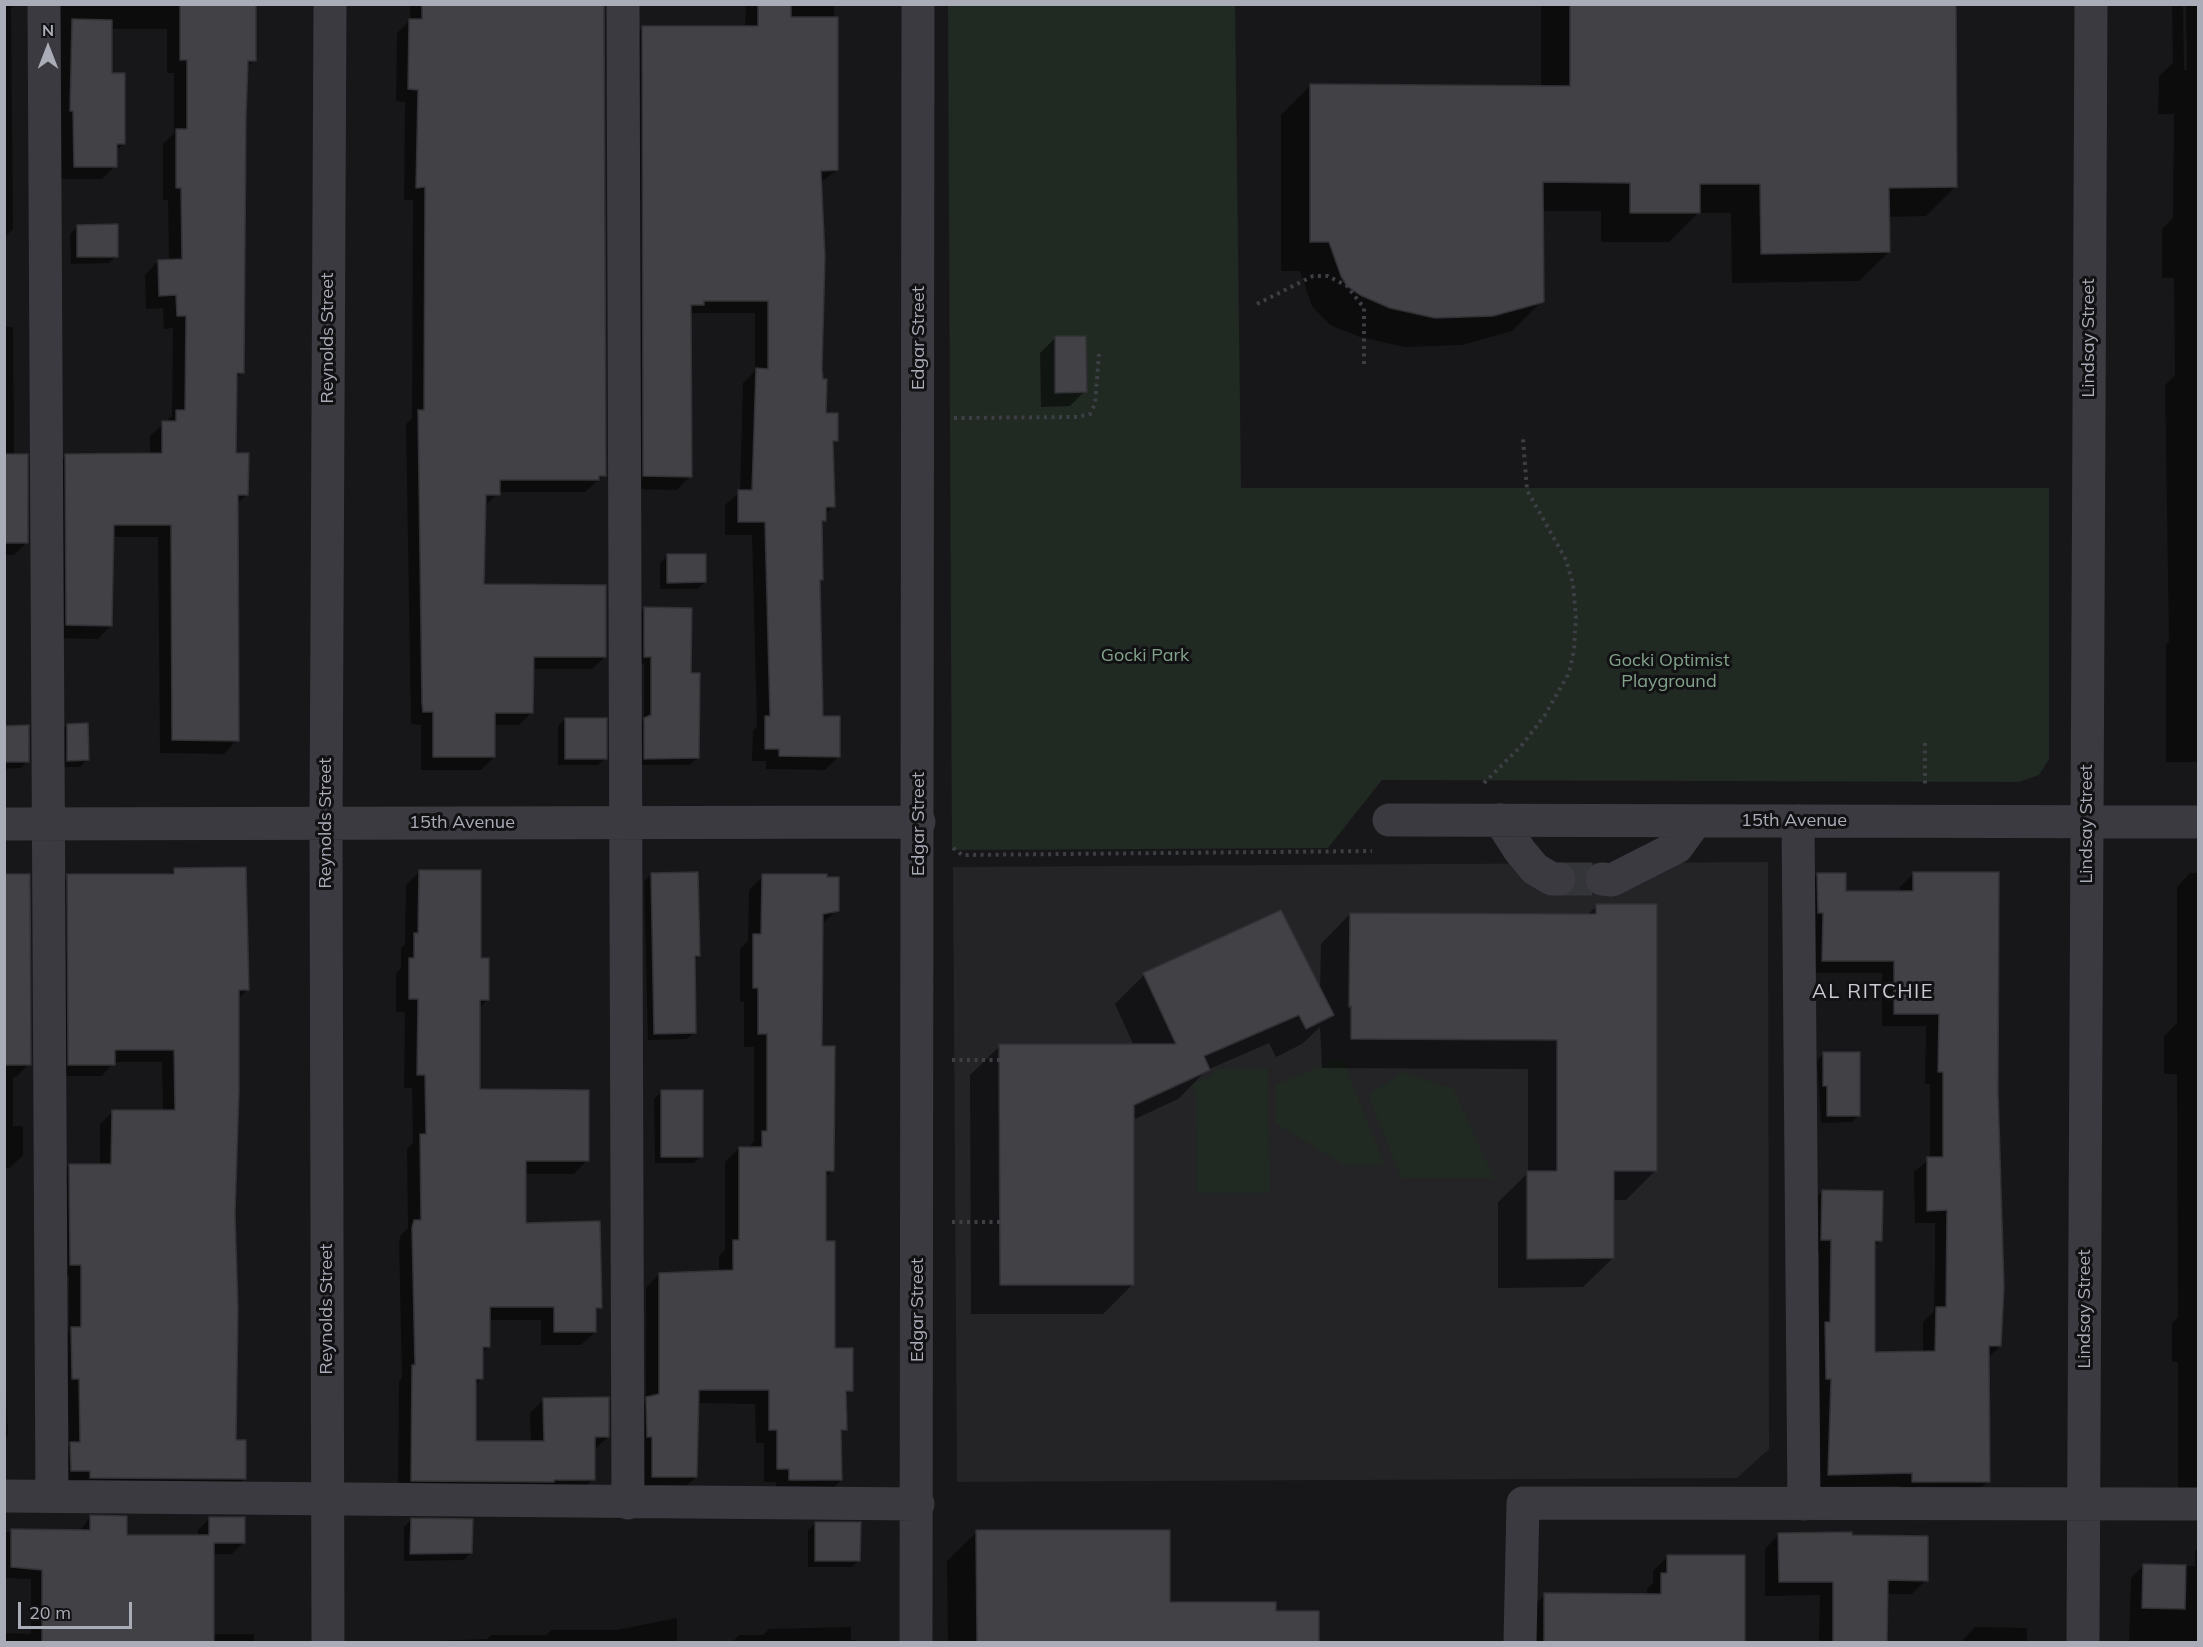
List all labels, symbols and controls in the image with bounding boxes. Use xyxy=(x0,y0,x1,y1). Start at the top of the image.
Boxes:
north arrow xyxy=(18,18,78,78)
text: N xyxy=(42,20,54,40)
street label: Reynolds Street xyxy=(317,273,339,403)
street label: Lindsay Street xyxy=(2078,278,2100,398)
street label: Edgar Street xyxy=(908,286,930,390)
park label: Gocki Park xyxy=(1101,645,1189,667)
park label: Gocki Optimist Playground xyxy=(1608,650,1730,692)
street label: Reynolds Street xyxy=(315,758,337,888)
street label: Lindsay Street xyxy=(2076,764,2098,884)
street label: Edgar Street xyxy=(908,772,930,876)
street label: 15th Avenue xyxy=(1741,810,1847,832)
street label: 15th Avenue xyxy=(409,812,515,834)
district label: AL RITCHIE xyxy=(1812,980,1934,1004)
street label: Reynolds Street xyxy=(316,1244,338,1374)
street label: Lindsay Street xyxy=(2074,1249,2096,1369)
street label: Edgar Street xyxy=(907,1258,929,1362)
scale bar xyxy=(21,1590,135,1628)
text: 20 m xyxy=(29,1601,71,1624)

